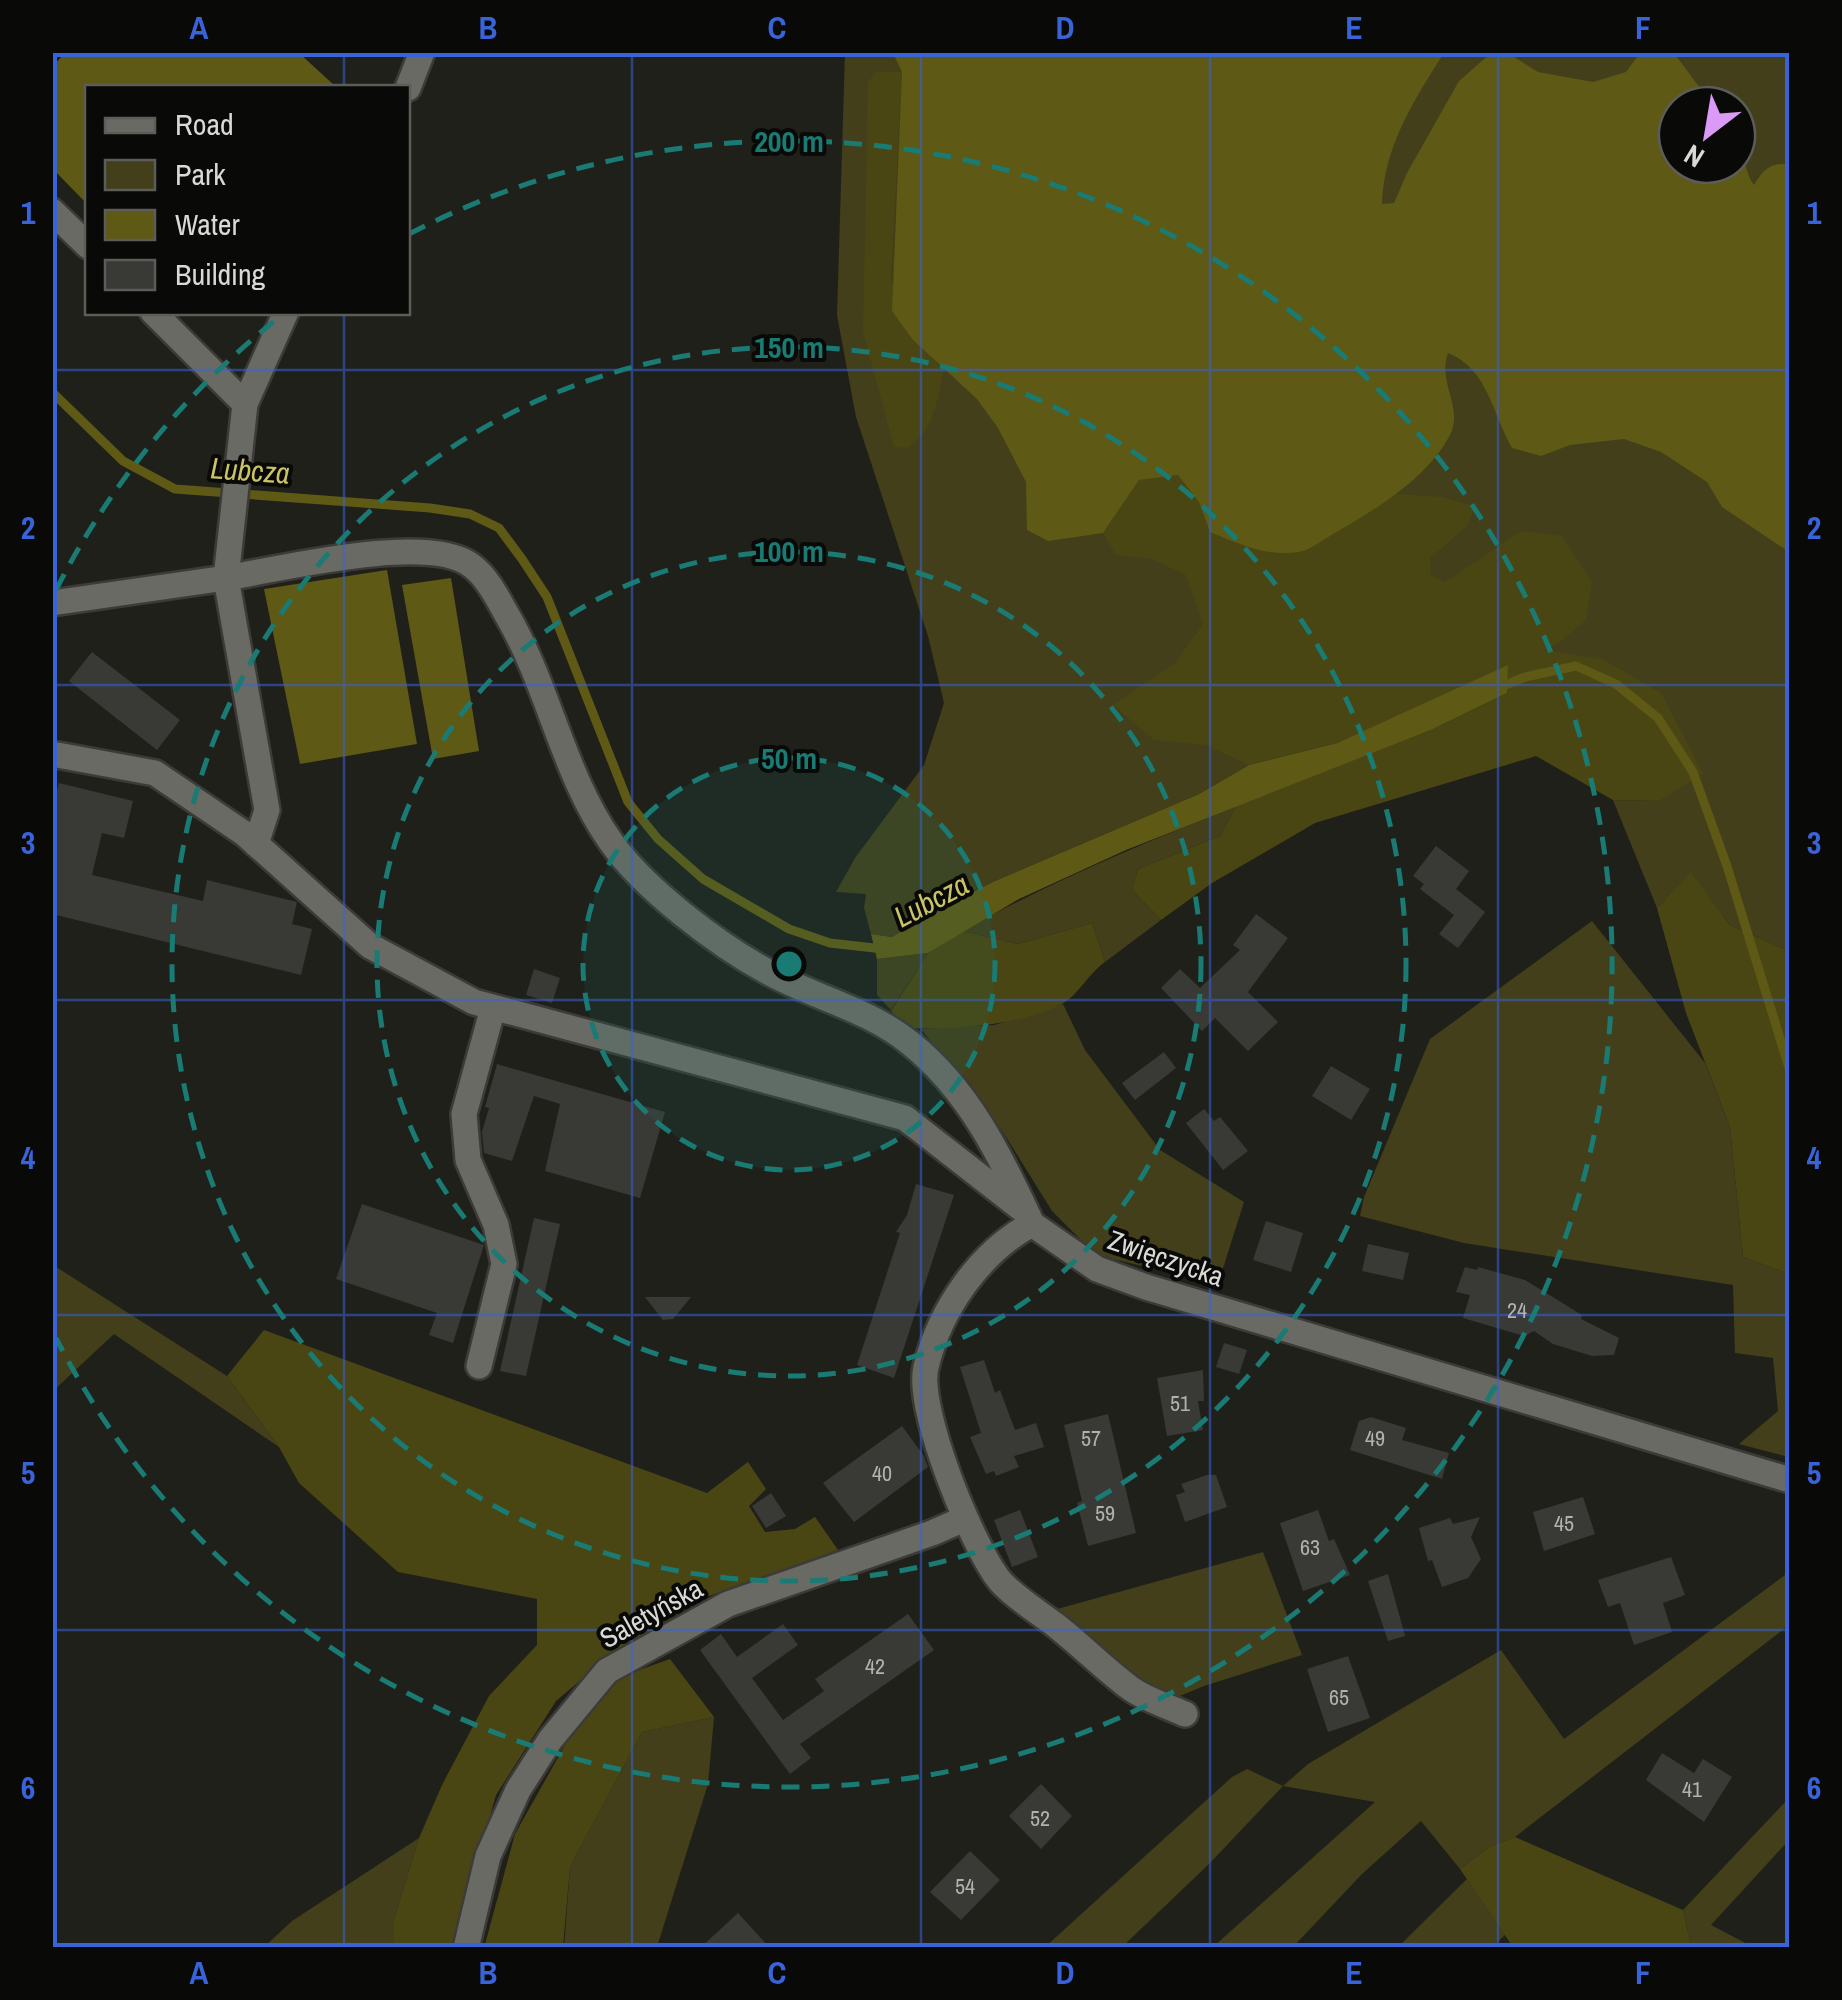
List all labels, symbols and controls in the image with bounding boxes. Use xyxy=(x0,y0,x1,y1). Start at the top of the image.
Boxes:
text: A xyxy=(190,6,209,49)
text: B xyxy=(479,6,497,49)
text: C xyxy=(768,6,786,49)
text: D xyxy=(1056,6,1074,49)
text: E xyxy=(1345,6,1363,49)
text: F xyxy=(1635,6,1651,49)
legend xyxy=(85,85,410,315)
north arrow xyxy=(1657,85,1757,185)
text: Road xyxy=(175,104,234,144)
text: 200 m xyxy=(754,121,824,161)
text: N xyxy=(1677,136,1711,177)
text: Park xyxy=(175,154,226,194)
text: 1 xyxy=(21,191,36,234)
text: 1 xyxy=(1807,191,1822,234)
text: Water xyxy=(175,204,241,244)
text: Building xyxy=(175,254,266,294)
text: 150 m xyxy=(754,327,824,367)
water label: Lubcza xyxy=(209,447,291,493)
text: 2 xyxy=(21,506,35,549)
text: 2 xyxy=(1807,506,1821,549)
text: 100 m xyxy=(754,531,824,571)
text: 50 m xyxy=(761,738,817,778)
text: 3 xyxy=(21,821,35,864)
text: 3 xyxy=(1807,821,1821,864)
water label: Lubcza xyxy=(887,864,975,936)
centre of rings xyxy=(771,946,807,982)
text: 4 xyxy=(21,1136,36,1179)
text: 4 xyxy=(1807,1136,1822,1179)
street label: Zwięczycka xyxy=(1103,1221,1229,1296)
house number: 24 xyxy=(1507,1295,1527,1325)
house number: 51 xyxy=(1170,1388,1190,1418)
house number: 57 xyxy=(1081,1423,1101,1453)
house number: 49 xyxy=(1365,1423,1385,1453)
text: 5 xyxy=(21,1451,35,1494)
text: 5 xyxy=(1807,1451,1821,1494)
house number: 40 xyxy=(872,1458,892,1488)
house number: 59 xyxy=(1095,1498,1115,1528)
house number: 45 xyxy=(1554,1508,1574,1538)
house number: 63 xyxy=(1300,1532,1320,1562)
street label: Saletyńska xyxy=(593,1569,710,1657)
house number: 42 xyxy=(865,1651,885,1681)
house number: 65 xyxy=(1329,1682,1349,1712)
text: 6 xyxy=(21,1766,35,1809)
text: 6 xyxy=(1807,1766,1821,1809)
house number: 41 xyxy=(1682,1774,1702,1804)
house number: 52 xyxy=(1030,1803,1050,1833)
house number: 54 xyxy=(955,1871,975,1901)
text: A xyxy=(190,1951,209,1994)
text: B xyxy=(479,1951,497,1994)
text: C xyxy=(768,1951,786,1994)
text: D xyxy=(1056,1951,1074,1994)
text: E xyxy=(1345,1951,1363,1994)
text: F xyxy=(1635,1951,1651,1994)

